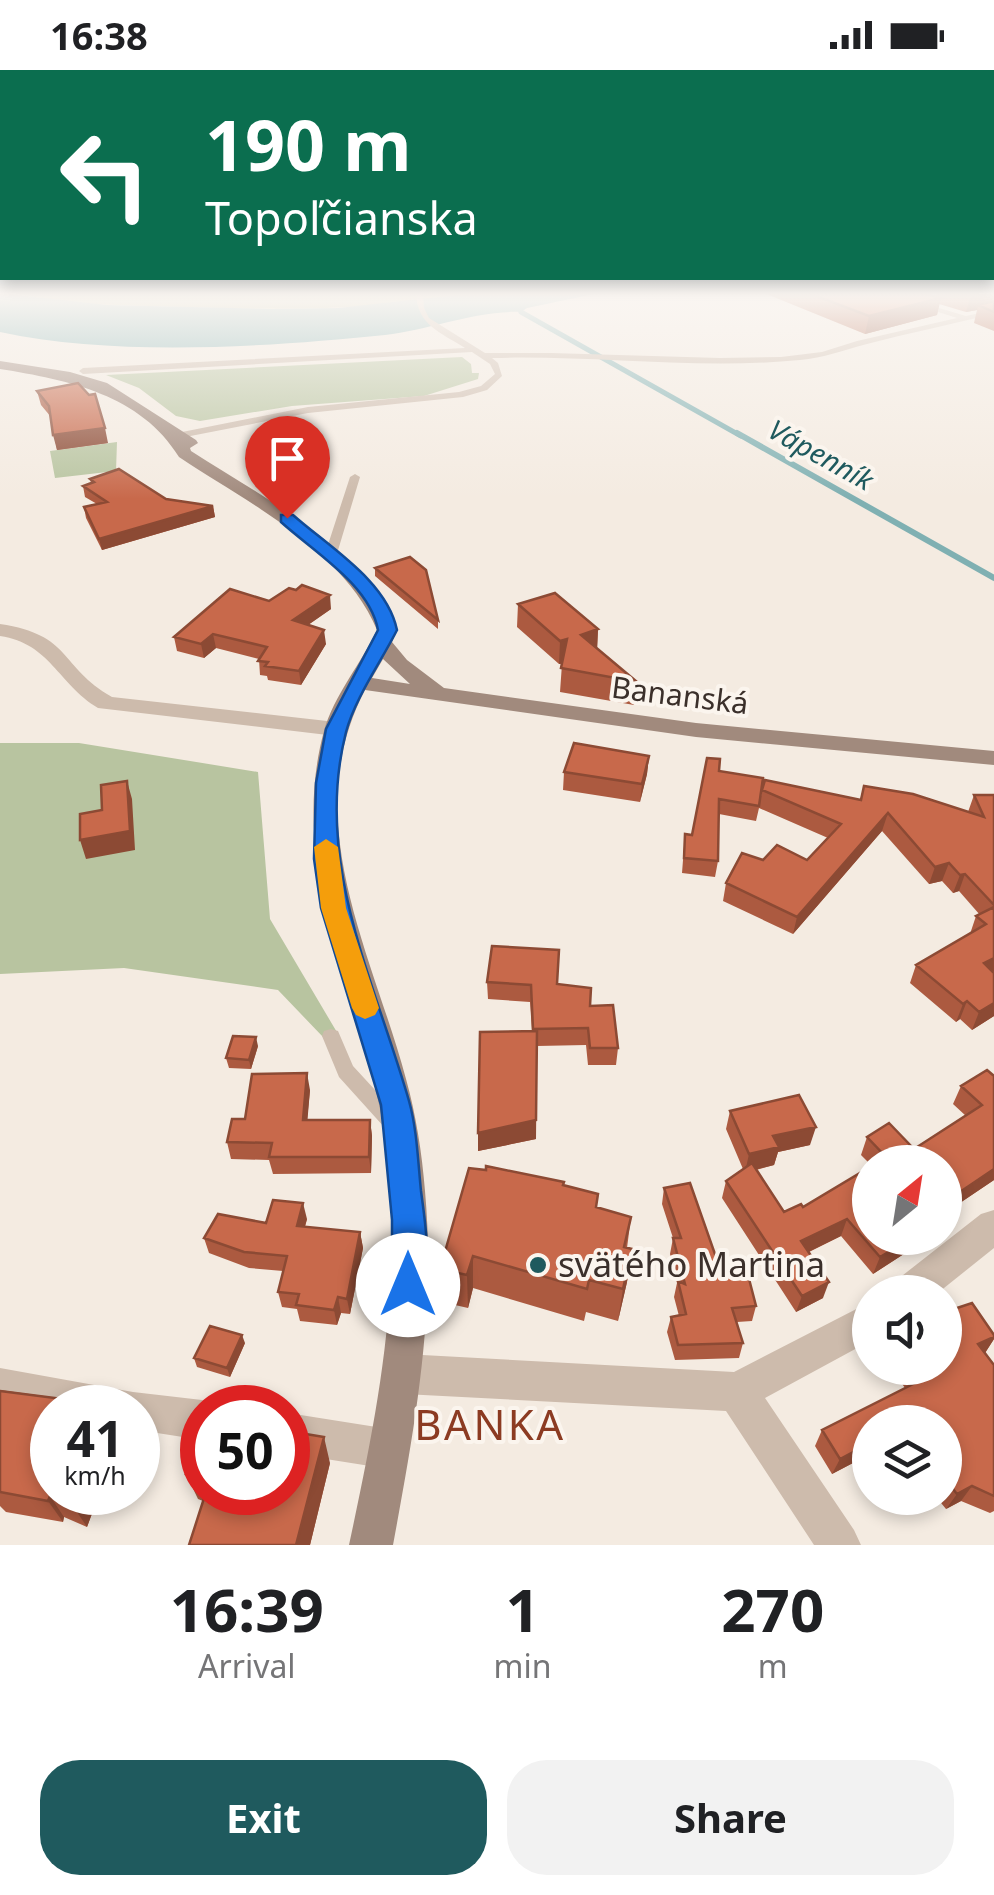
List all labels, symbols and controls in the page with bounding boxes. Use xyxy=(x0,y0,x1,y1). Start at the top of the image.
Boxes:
text: 16:38 xyxy=(50,9,148,61)
text: 190 m xyxy=(205,96,412,192)
icon: left xyxy=(40,110,170,240)
text: Topoľčianska xyxy=(205,187,478,248)
water label: Vápenník xyxy=(762,410,882,499)
pin xyxy=(245,416,330,519)
icon: arrive xyxy=(260,431,315,486)
street label: Bananská xyxy=(609,666,751,723)
north arrow xyxy=(852,1145,962,1255)
map controls xyxy=(852,1145,962,1515)
position arrow xyxy=(356,1233,460,1337)
place label: svätého Martina xyxy=(558,1240,825,1287)
marker: svätého Martina xyxy=(527,1254,549,1276)
button: sound xyxy=(852,1275,962,1385)
speed limit sign: 50 xyxy=(180,1385,310,1515)
district label: BANKA xyxy=(414,1395,566,1452)
text: 41 xyxy=(66,1404,124,1472)
button: layers xyxy=(852,1405,962,1515)
text: km/h xyxy=(64,1458,126,1492)
text: 16:39 xyxy=(170,1568,324,1650)
text: 1 xyxy=(505,1568,540,1650)
text: 270 xyxy=(721,1568,824,1650)
text: Arrival xyxy=(198,1644,296,1687)
text: min xyxy=(494,1644,552,1687)
text: m xyxy=(758,1644,788,1687)
button: Exit xyxy=(40,1760,487,1875)
button: Share xyxy=(507,1760,954,1875)

